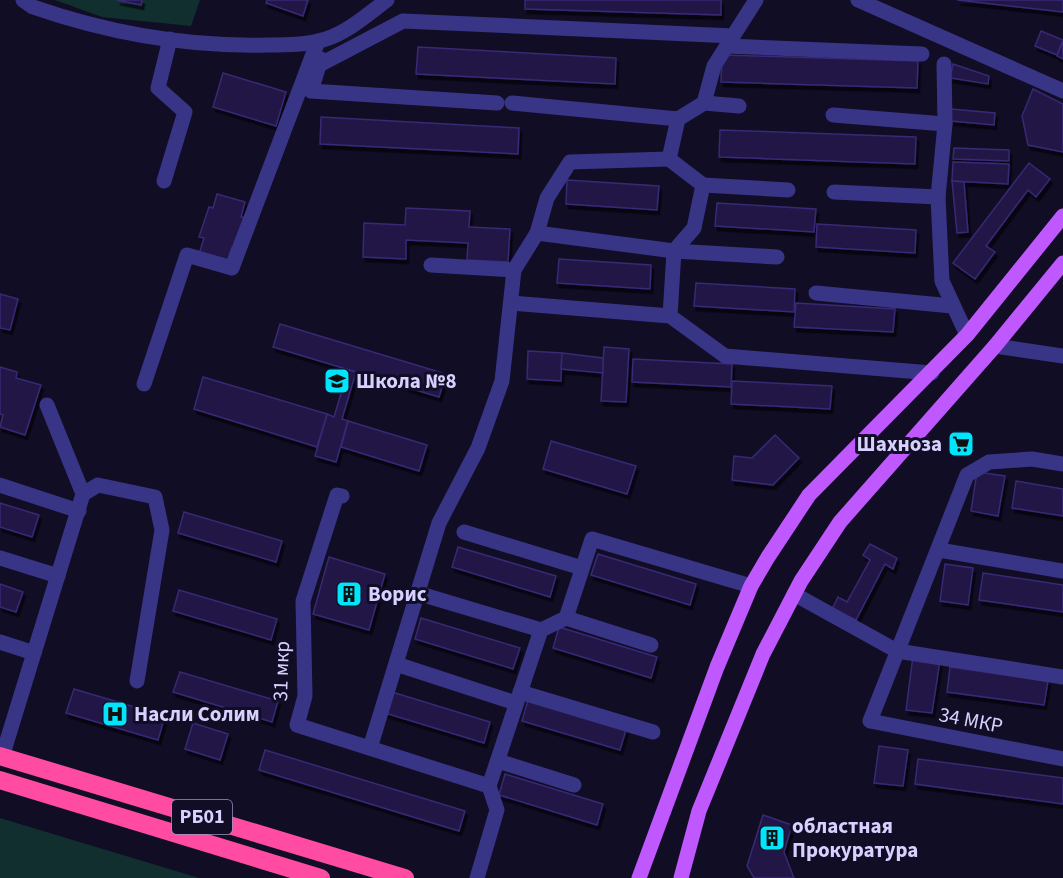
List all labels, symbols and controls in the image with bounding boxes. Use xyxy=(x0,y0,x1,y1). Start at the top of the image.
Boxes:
school or university icon: Школа №8 xyxy=(322,366,352,396)
place label: Школа №8 xyxy=(356,366,457,396)
place label: Шахноза xyxy=(857,429,942,459)
supermarket icon: Шахноза xyxy=(946,429,976,459)
building icon: Ворис xyxy=(334,579,364,609)
place label: Ворис xyxy=(368,579,427,609)
street label: 31 мкр xyxy=(265,640,297,702)
hospital icon: Насли Солим xyxy=(100,699,130,729)
place label: Насли Солим xyxy=(134,699,260,729)
street label: 34 МКР xyxy=(937,699,1005,741)
road number: РБ01 xyxy=(172,800,232,834)
place label: областная Прокуратура xyxy=(792,811,918,865)
building icon: областная Прокуратура xyxy=(757,823,787,853)

